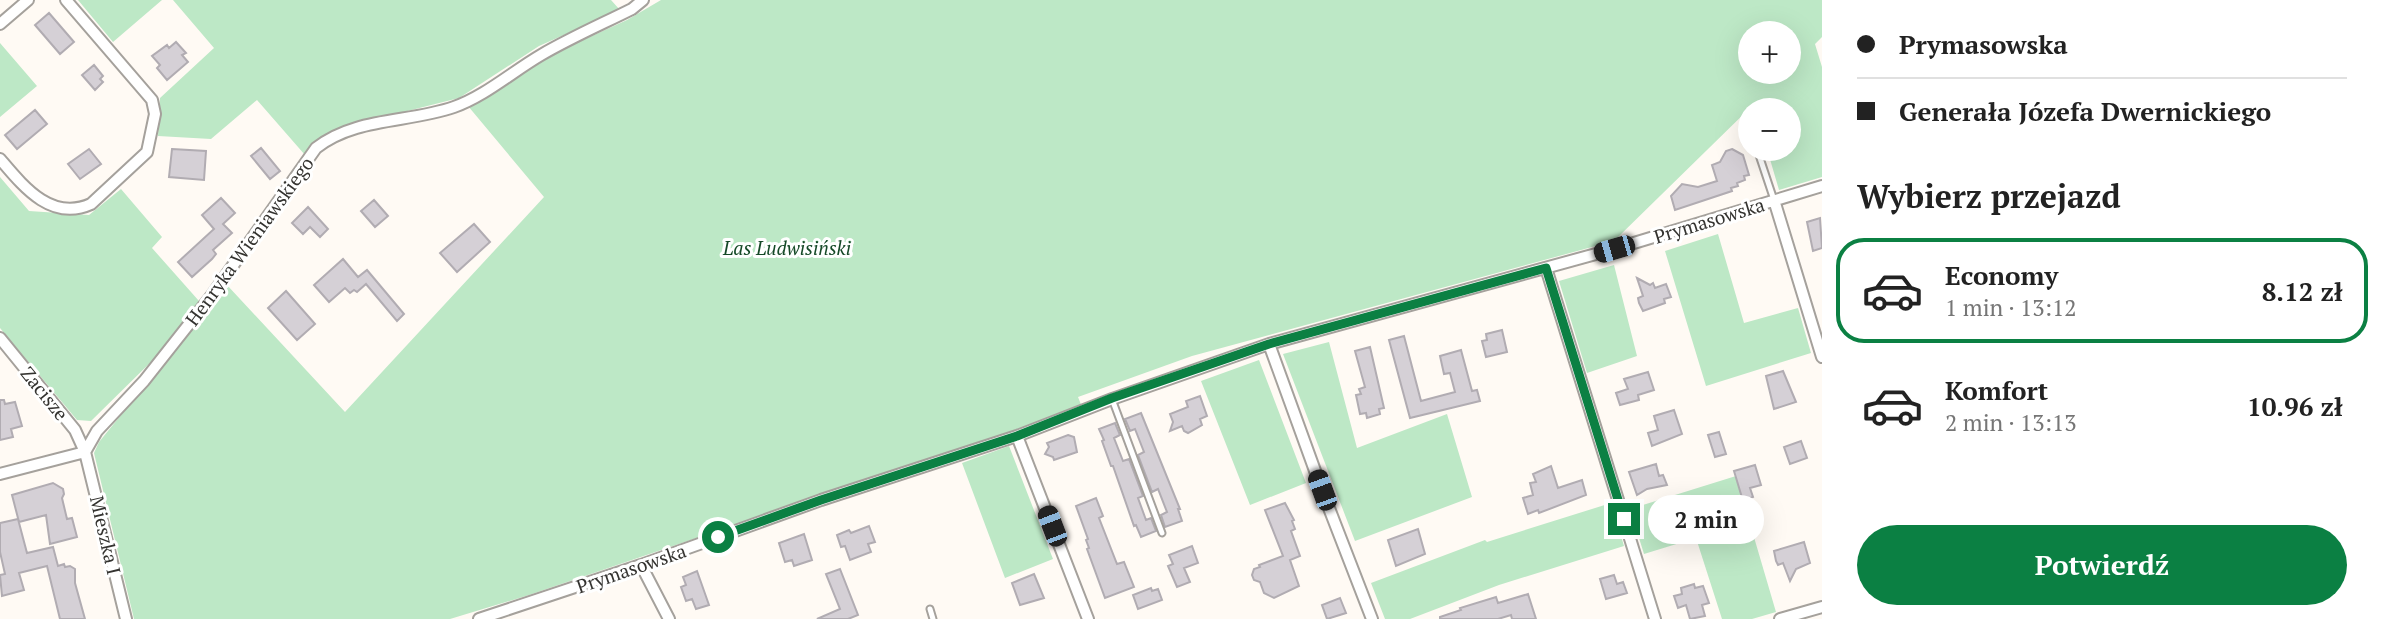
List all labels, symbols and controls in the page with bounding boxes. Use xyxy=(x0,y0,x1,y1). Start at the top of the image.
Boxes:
map controls xyxy=(1738,21,1801,161)
button: + xyxy=(1738,21,1801,84)
text: Prymasowska xyxy=(1899,27,2068,61)
text: Generała Józefa Dwernickiego xyxy=(1899,94,2271,128)
button: − xyxy=(1738,98,1801,161)
street label: Henryka Wieniawskiego xyxy=(179,151,319,331)
text: Wybierz przejazd xyxy=(1857,175,2121,217)
street label: Prymasowska xyxy=(1651,191,1768,249)
car xyxy=(1591,233,1638,265)
park label: Las Ludwisiński xyxy=(722,235,852,260)
text: Economy xyxy=(1945,258,2058,292)
icon: car xyxy=(1861,259,1924,322)
text: 8.12 zł xyxy=(2262,274,2343,308)
text: 1 min · 13:12 xyxy=(1945,292,2077,323)
street label: Zacisze xyxy=(16,361,74,425)
text: Komfort xyxy=(1945,373,2048,407)
icon: car xyxy=(1861,374,1924,437)
text: 10.96 zł xyxy=(2247,389,2343,423)
text: 2 min · 13:13 xyxy=(1945,407,2077,438)
car xyxy=(1305,467,1340,513)
street label: Mieszka I xyxy=(85,493,127,577)
callout: 2 min xyxy=(1648,494,1764,544)
car xyxy=(1035,503,1070,549)
route end xyxy=(1608,503,1640,535)
text: 2 min xyxy=(1675,504,1737,535)
route start xyxy=(702,521,734,553)
button: Potwierdź xyxy=(1857,525,2347,605)
street label: Prymasowska xyxy=(573,537,690,598)

